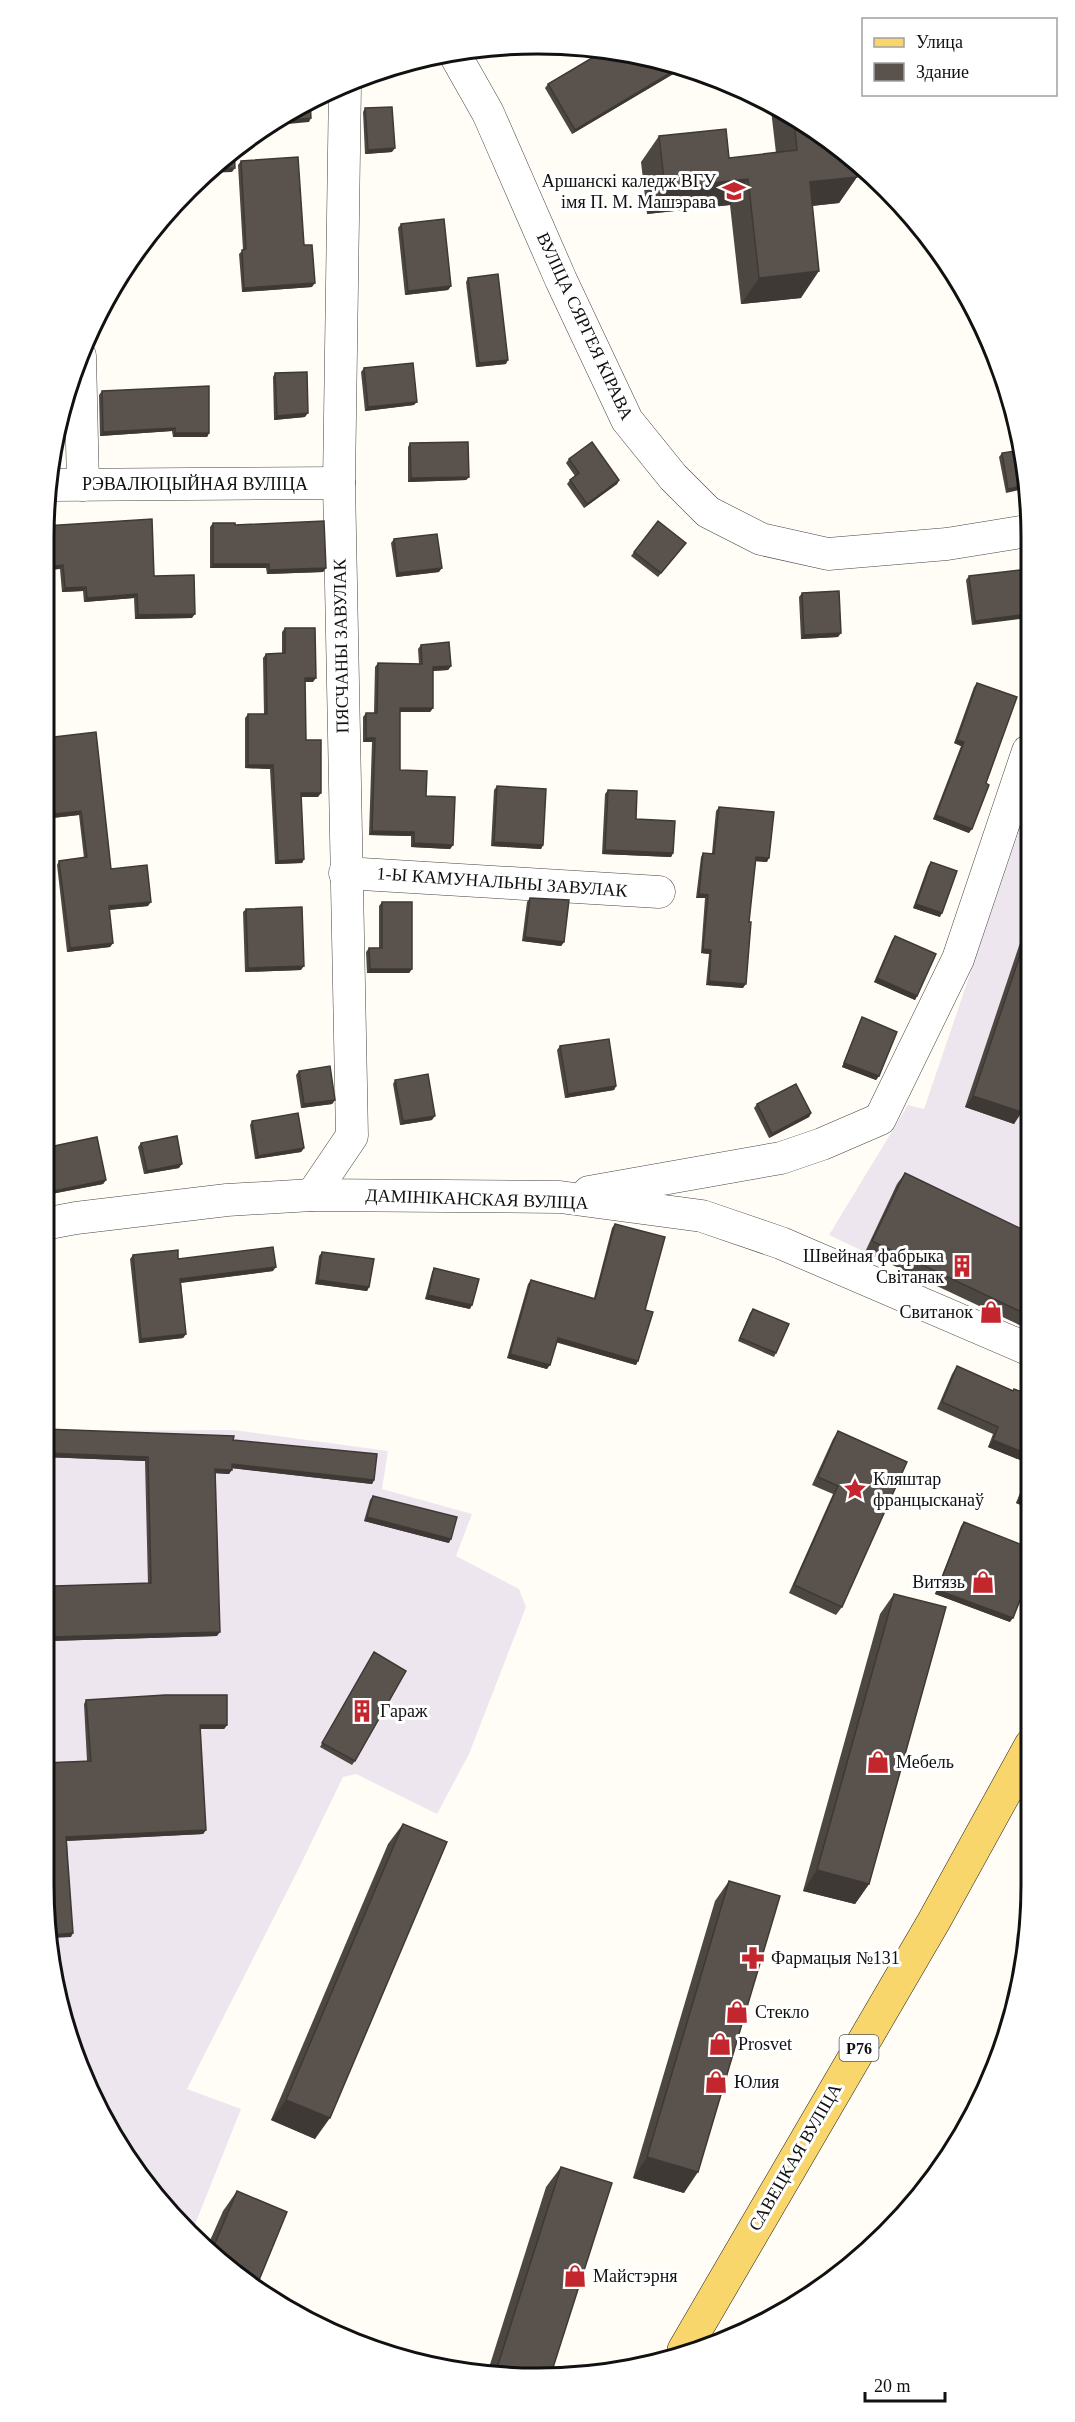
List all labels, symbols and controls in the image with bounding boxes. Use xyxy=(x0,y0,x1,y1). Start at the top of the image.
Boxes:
legend xyxy=(862,18,1057,96)
text: Улица xyxy=(916,32,963,52)
text: Здание xyxy=(916,62,969,82)
place label: Аршанскі каледж ВГУ імя П. М. Машэрава xyxy=(542,171,716,212)
school or university icon: Аршанскі каледж ВГУ імя П. М. Машэрава xyxy=(721,178,747,204)
street label: ВУЛІЦА СЯРГЕЯ КІРАВА xyxy=(533,229,637,423)
street label: РЭВАЛЮЦЫЙНАЯ ВУЛІЦА xyxy=(82,474,308,494)
street label: ПЯСЧАНЫ ЗАВУЛАК xyxy=(329,557,353,734)
street label: 1-Ы КАМУНАЛЬНЫ ЗАВУЛАК xyxy=(376,863,629,901)
street label: ДАМІНІКАНСКАЯ ВУЛІЦА xyxy=(365,1185,589,1213)
place label: Швейная фабрыка Світанак xyxy=(803,1246,944,1287)
building icon: Швейная фабрыка Світанак xyxy=(949,1253,975,1279)
shop icon: Свитанок xyxy=(978,1299,1004,1325)
place label: Свитанок xyxy=(899,1302,973,1322)
place label: Кляштар францысканаў xyxy=(873,1469,984,1510)
place icon: Кляштар францысканаў xyxy=(842,1476,868,1502)
shop icon: Витязь xyxy=(970,1569,996,1595)
place label: Витязь xyxy=(912,1572,965,1592)
building icon: Гараж xyxy=(349,1698,375,1724)
place label: Гараж xyxy=(380,1701,428,1721)
shop icon: Мебель xyxy=(865,1749,891,1775)
place label: Мебель xyxy=(896,1752,954,1772)
pharmacy icon: Фармацыя №131 xyxy=(740,1945,766,1971)
place label: Фармацыя №131 xyxy=(771,1948,900,1968)
shop icon: Стекло xyxy=(724,1999,750,2025)
place label: Стекло xyxy=(755,2002,809,2022)
shop icon: Prosvet xyxy=(707,2031,733,2057)
place label: Prosvet xyxy=(738,2034,792,2054)
road number: Р76 xyxy=(840,2035,878,2061)
shop icon: Юлия xyxy=(703,2069,729,2095)
place label: Юлия xyxy=(734,2072,779,2092)
street label: САВЕЦКАЯ ВУЛІЦА xyxy=(745,2080,845,2234)
shop icon: Майстэрня xyxy=(562,2263,588,2289)
place label: Майстэрня xyxy=(593,2266,678,2286)
scale bar xyxy=(865,2365,944,2403)
text: 20 m xyxy=(874,2376,911,2396)

